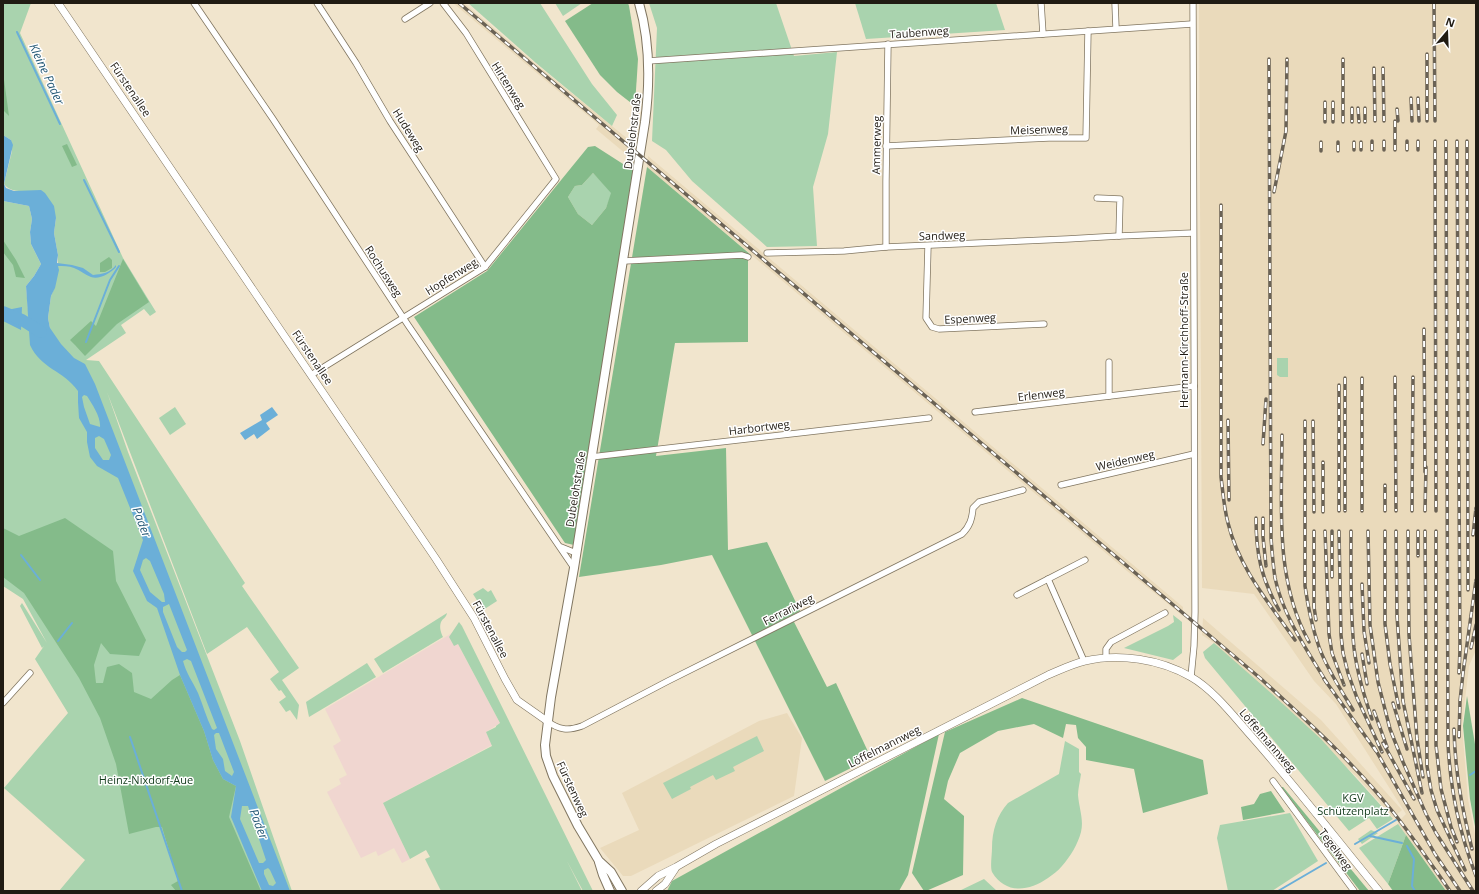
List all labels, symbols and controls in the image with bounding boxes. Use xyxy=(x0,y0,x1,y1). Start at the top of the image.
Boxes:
north arrow xyxy=(1427,12,1467,52)
text: N xyxy=(1444,14,1457,31)
street label: Taubenweg xyxy=(889,22,949,42)
water label: Kleine Pader xyxy=(25,40,69,109)
street label: Fürstenallee xyxy=(107,59,155,119)
street label: Hirtenweg xyxy=(489,59,529,111)
street label: Dubelohstraße xyxy=(620,92,644,170)
street label: Hudeweg xyxy=(390,105,428,155)
street label: Ammerweg xyxy=(868,116,884,174)
street label: Meisenweg xyxy=(1010,120,1068,138)
street label: Sandweg xyxy=(919,227,965,243)
street label: Rochusweg xyxy=(362,243,406,299)
street label: Hopfenweg xyxy=(422,254,480,298)
street label: Hermann-Kirchhoff-Straße xyxy=(1176,272,1191,408)
street label: Espenweg xyxy=(944,309,996,327)
street label: Fürstenallee xyxy=(289,327,337,387)
street label: Erlenweg xyxy=(1017,384,1065,404)
street label: Harbortweg xyxy=(728,416,790,438)
street label: Weidenweg xyxy=(1094,446,1156,474)
street label: Dubelohstraße xyxy=(562,450,588,528)
water label: Pader xyxy=(128,504,156,541)
street label: Ferrariweg xyxy=(760,590,816,628)
street label: Fürstenallee xyxy=(470,598,512,660)
street label: Löffelmannweg xyxy=(1236,705,1300,775)
street label: Löffelmannweg xyxy=(845,721,923,771)
street label: Fürstenweg xyxy=(554,759,592,819)
park label: Heinz-Nixdorf-Aue xyxy=(99,772,193,787)
park label: KGV Schützenplatz xyxy=(1317,790,1389,818)
water label: Pader xyxy=(245,806,273,843)
street label: Tegelweg xyxy=(1316,825,1356,873)

